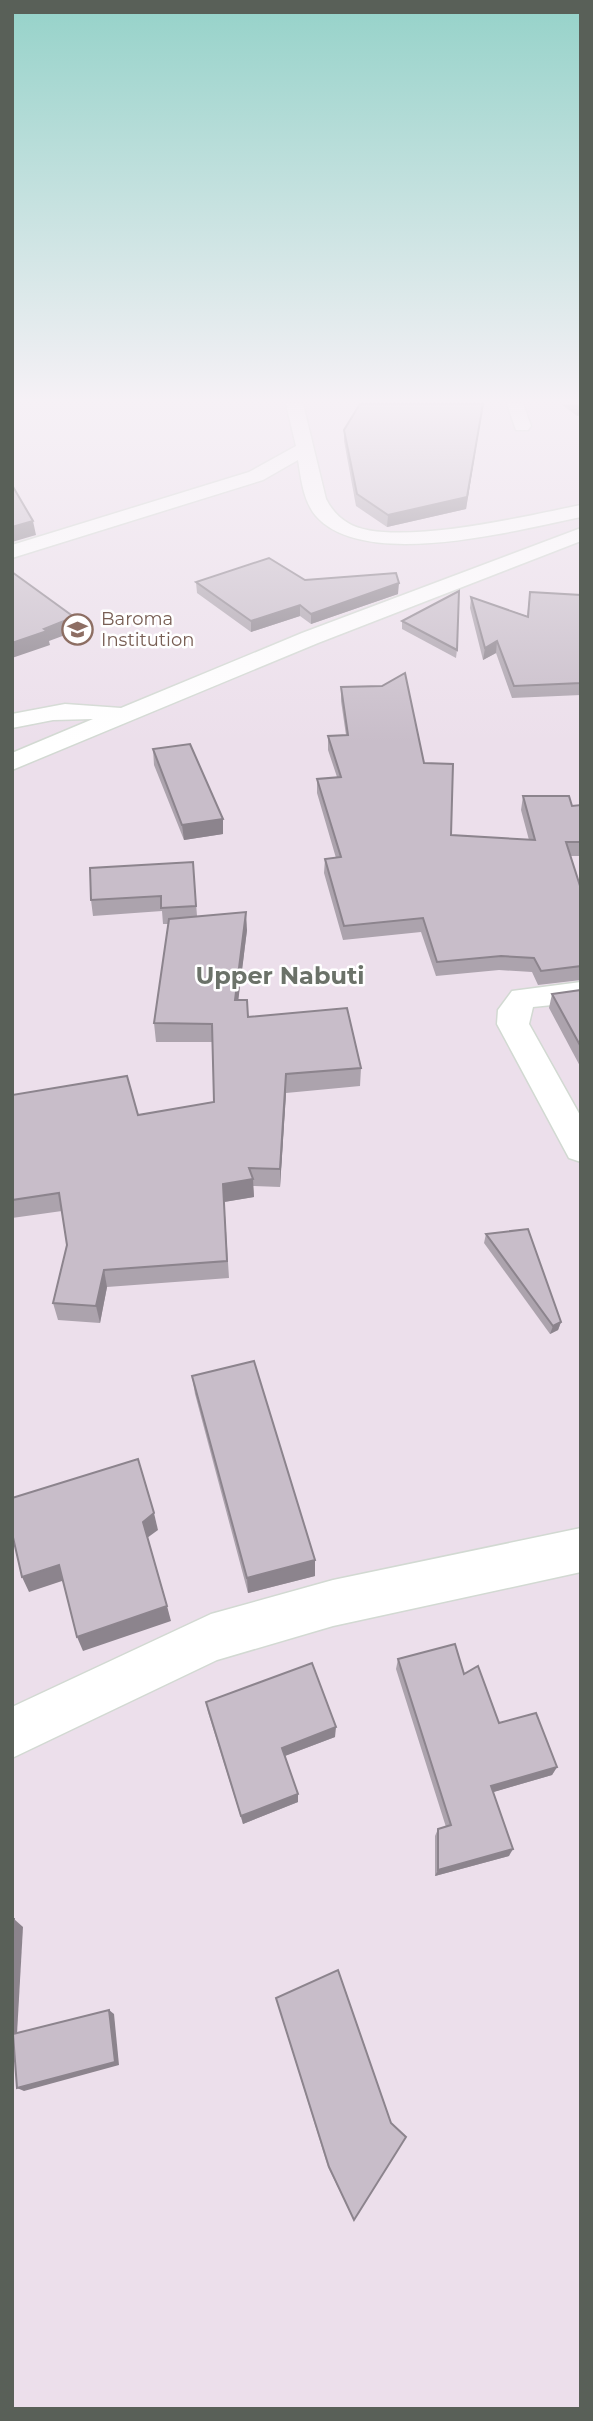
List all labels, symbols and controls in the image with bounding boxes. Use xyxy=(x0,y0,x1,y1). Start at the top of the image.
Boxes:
place label: Baroma Institution xyxy=(101,608,194,651)
school or university icon: Baroma Institution xyxy=(61,612,95,646)
district label: Upper Nabuti xyxy=(195,961,365,990)

